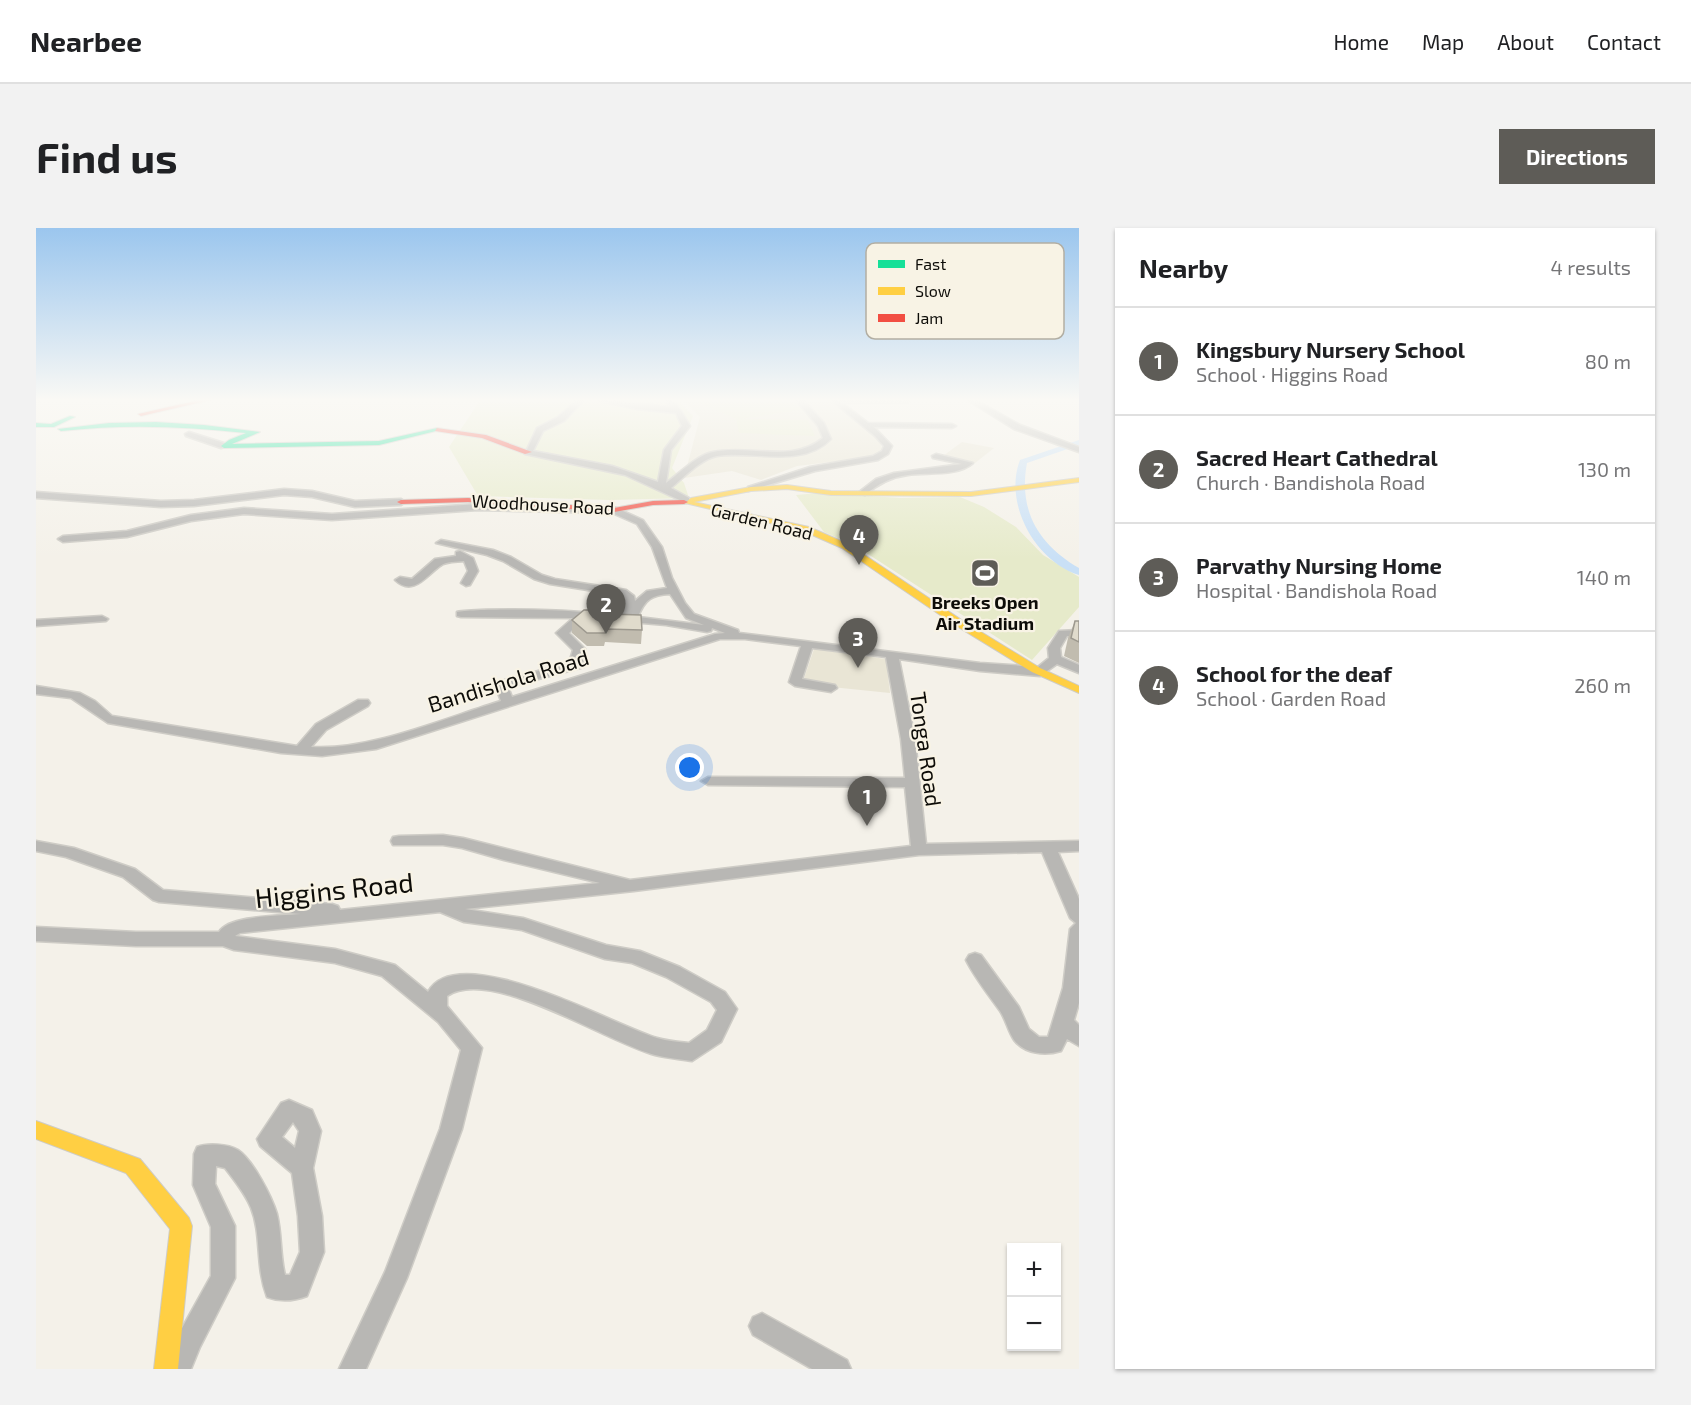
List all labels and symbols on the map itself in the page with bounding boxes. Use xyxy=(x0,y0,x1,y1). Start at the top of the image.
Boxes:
legend xyxy=(866,243,1064,339)
text: Fast xyxy=(915,254,946,273)
text: Slow xyxy=(915,281,951,300)
text: Jam xyxy=(915,308,943,327)
street label: Woodhouse Road xyxy=(471,489,615,519)
street label: Garden Road xyxy=(709,498,815,544)
pin: 4 xyxy=(840,516,878,565)
sports icon: Breeks Open Air Stadium xyxy=(969,557,1001,589)
pin: 2 xyxy=(586,584,626,634)
place label: Breeks Open Air Stadium xyxy=(931,591,1039,634)
pin: 3 xyxy=(838,618,878,668)
street label: Bandishola Road xyxy=(424,643,592,717)
street label: Tonga Road xyxy=(906,690,948,808)
your location xyxy=(675,753,704,782)
pin: 1 xyxy=(848,776,886,826)
street label: Higgins Road xyxy=(253,865,415,914)

